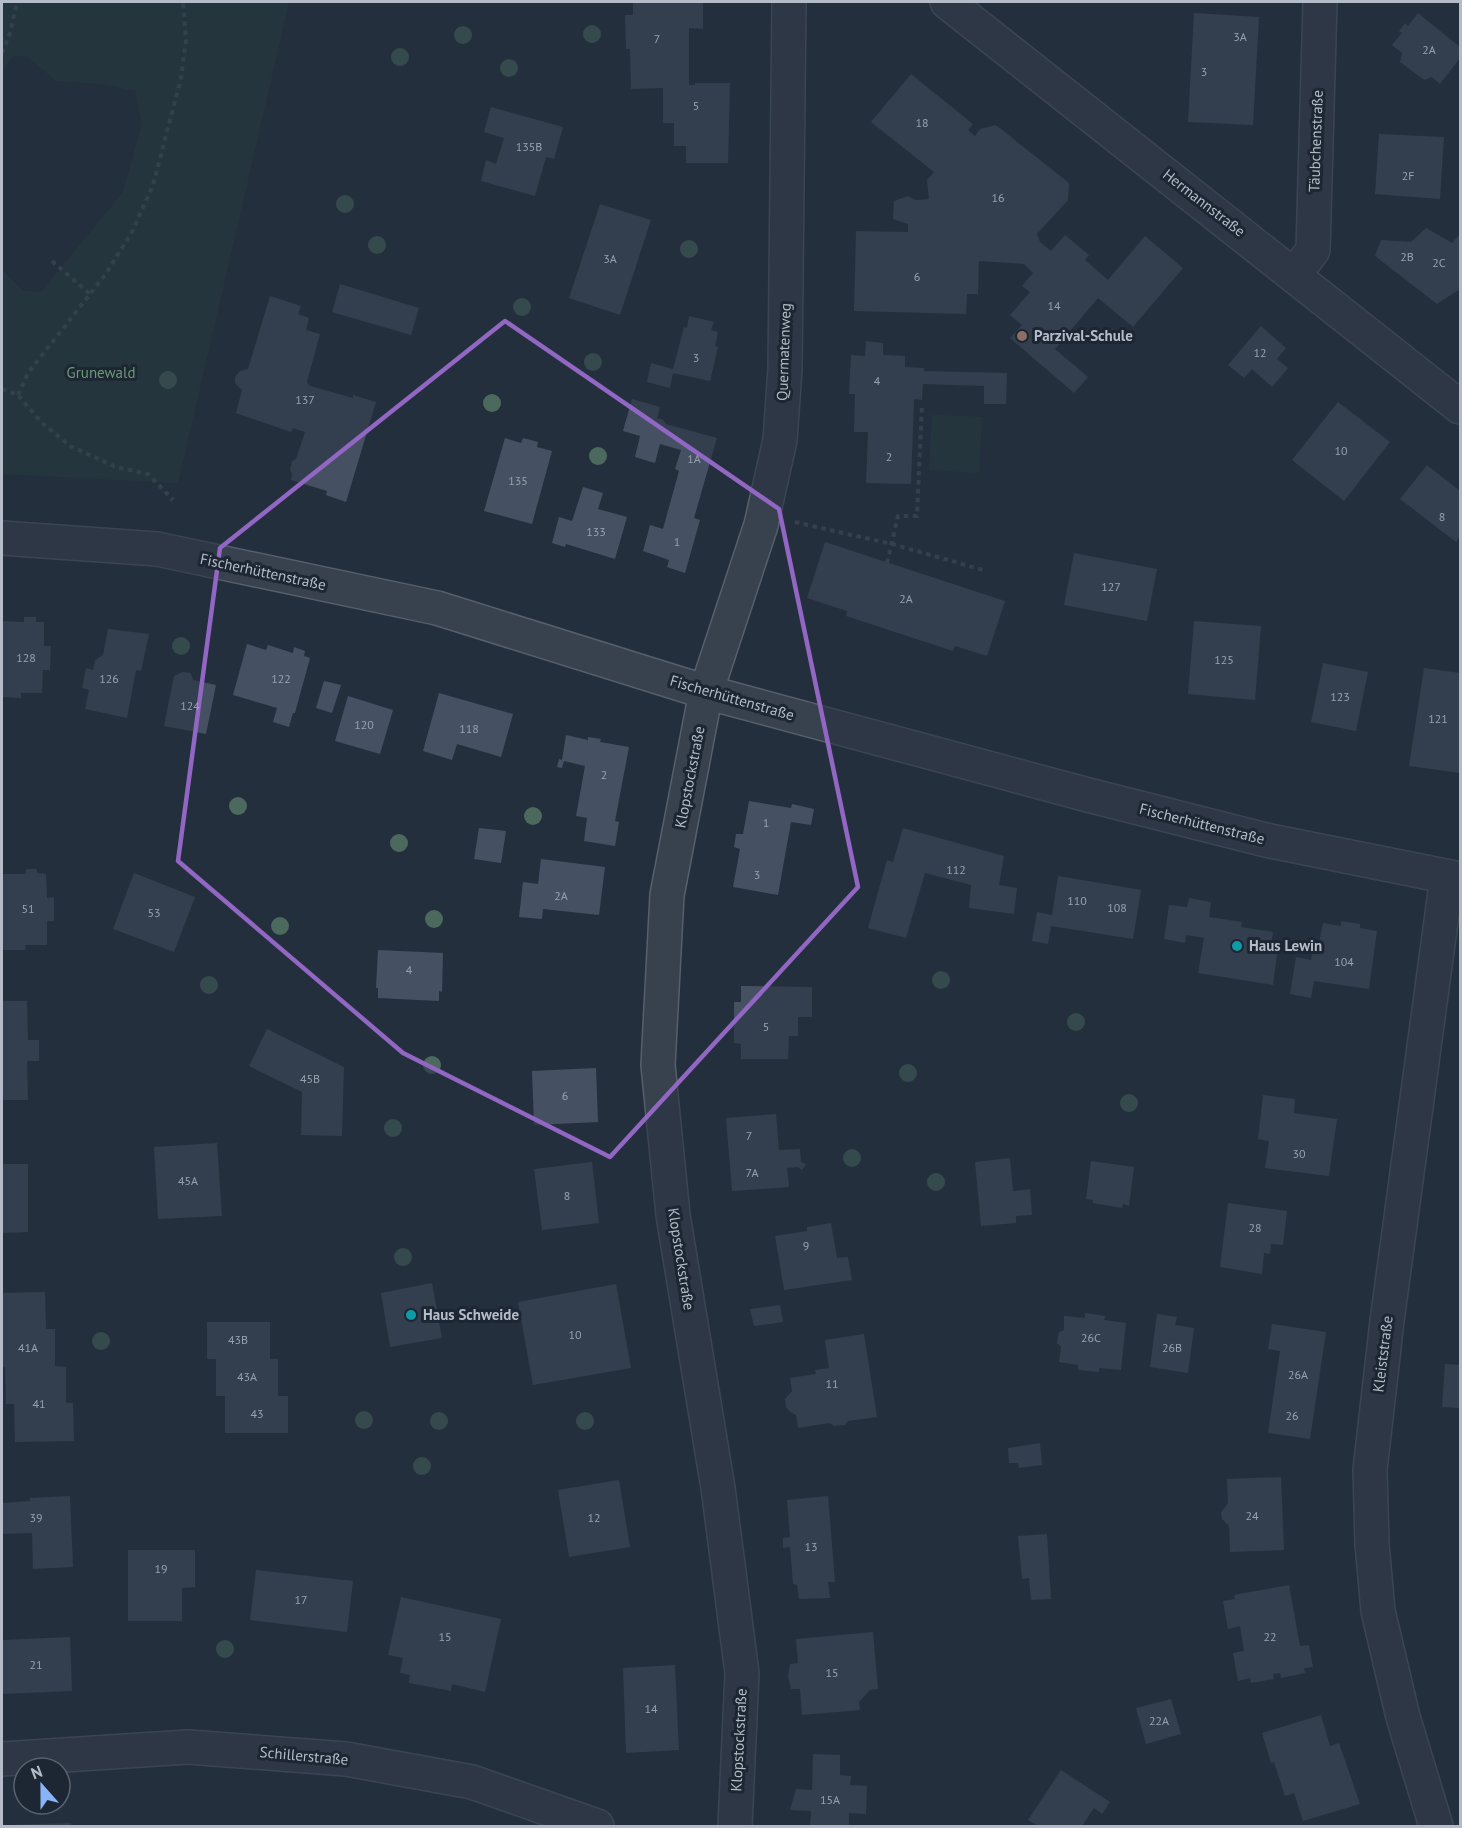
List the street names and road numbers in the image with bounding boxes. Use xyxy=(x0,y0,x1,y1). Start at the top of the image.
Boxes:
street label: Täubchenstraße xyxy=(1304,90,1327,192)
street label: Hermannstraße xyxy=(1159,165,1249,241)
street label: Quermatenweg xyxy=(772,303,795,401)
street label: Fischerhüttenstraße xyxy=(198,549,328,594)
street label: Fischerhüttenstraße xyxy=(668,671,796,724)
street label: Klopstockstraße xyxy=(670,724,709,829)
street label: Fischerhüttenstraße xyxy=(1138,799,1267,848)
street label: Klopstockstraße xyxy=(664,1206,699,1311)
street label: Kleiststraße xyxy=(1368,1315,1397,1393)
street label: Klopstockstraße xyxy=(726,1688,751,1792)
street label: Schillerstraße xyxy=(259,1742,349,1769)

